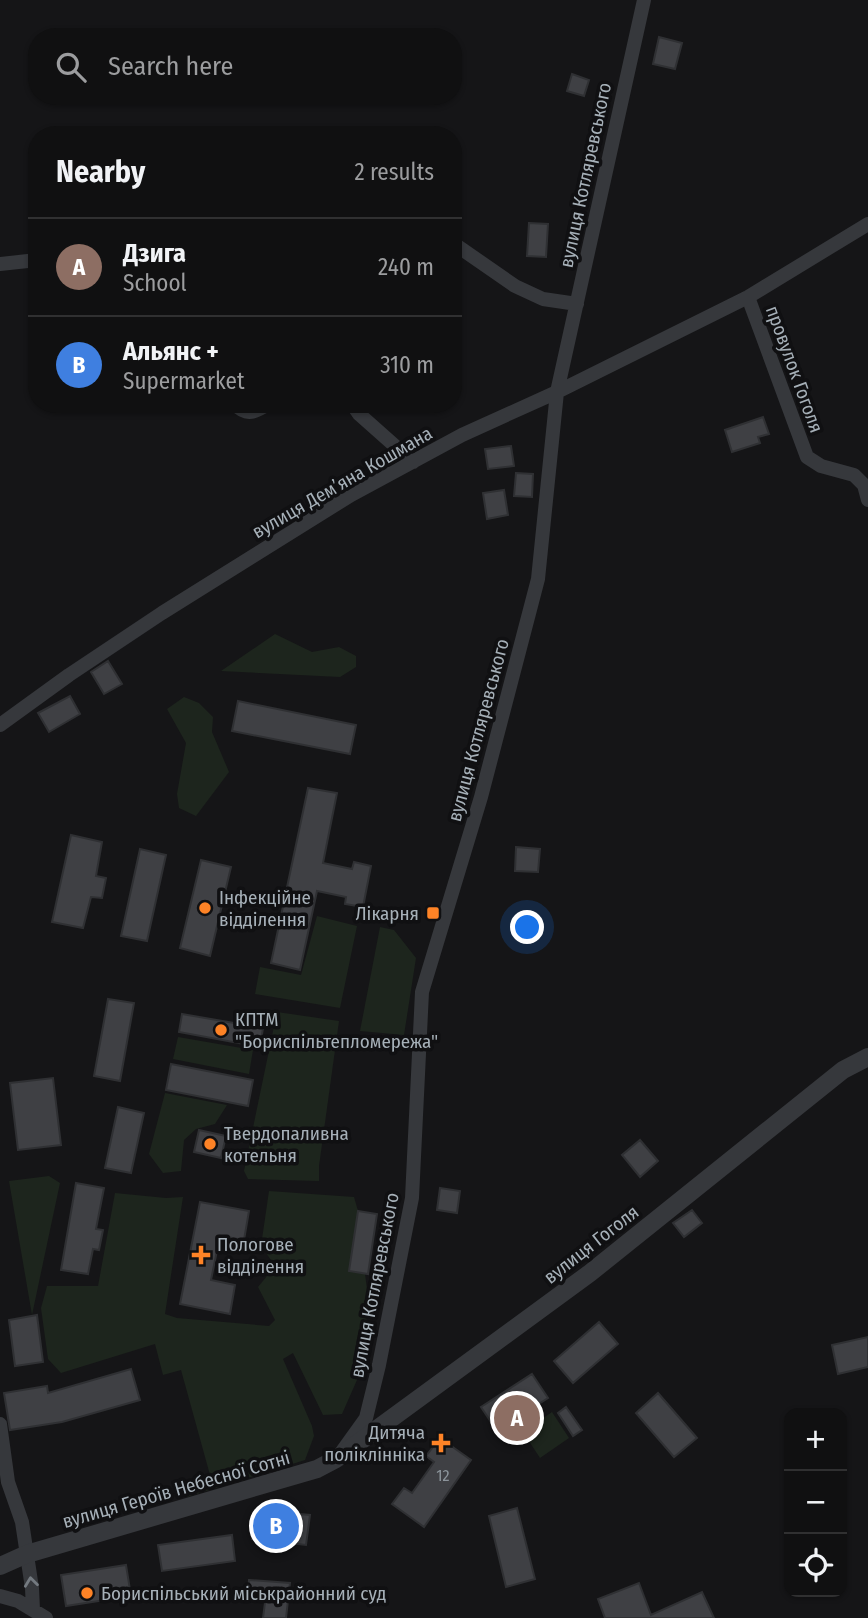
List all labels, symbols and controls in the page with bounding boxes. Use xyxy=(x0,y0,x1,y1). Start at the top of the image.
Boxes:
search box xyxy=(28,28,462,105)
icon: search xyxy=(52,48,90,86)
text: Search here xyxy=(108,51,233,82)
street label: вулиця Котляревського xyxy=(555,81,616,270)
text: Nearby xyxy=(56,154,145,190)
text: 2 results xyxy=(354,158,434,186)
text: Дзига xyxy=(123,238,186,269)
text: A xyxy=(73,253,85,281)
text: 240 m xyxy=(378,253,434,281)
text: School xyxy=(123,269,187,297)
street label: провулок Гоголя xyxy=(761,302,828,436)
text: Альянс + xyxy=(123,336,219,367)
text: B xyxy=(73,351,85,379)
text: 310 m xyxy=(380,351,434,379)
text: Supermarket xyxy=(123,367,244,395)
street label: вулиця Демʼяна Кошмана xyxy=(248,421,436,543)
street label: вулиця Котляревського xyxy=(443,636,514,824)
place label: Інфекційне відділення xyxy=(219,886,311,931)
marker: Інфекційне відділення xyxy=(197,900,213,916)
place label: Лікарня xyxy=(355,902,419,925)
marker: Лікарня xyxy=(425,905,441,921)
your location xyxy=(510,910,544,944)
place label: КПТМ "Бориспільтепломережа" xyxy=(235,1008,438,1053)
marker: КПТМ "Бориспільтепломережа" xyxy=(213,1022,229,1038)
place label: Твердопаливна котельня xyxy=(224,1122,349,1167)
marker: Твердопаливна котельня xyxy=(202,1136,218,1152)
street label: вулиця Котляревського xyxy=(345,1190,404,1380)
street label: вулиця Гоголя xyxy=(539,1200,643,1289)
place label: Пологове відділення xyxy=(217,1233,304,1278)
marker: Пологове відділення xyxy=(191,1245,211,1265)
pin: A xyxy=(494,1392,540,1444)
map controls xyxy=(784,1408,847,1597)
button: + xyxy=(784,1408,847,1471)
place label: Дитяча поліклінніка xyxy=(324,1421,425,1466)
marker: Дитяча поліклінніка xyxy=(431,1433,451,1453)
street label: вулиця Героїв Небесної Сотні xyxy=(60,1446,293,1533)
house number: 12 xyxy=(436,1466,450,1485)
button: − xyxy=(784,1471,847,1534)
pin: B xyxy=(253,1500,299,1552)
button: locate xyxy=(784,1534,847,1597)
one-way arrow xyxy=(23,1576,38,1588)
place label: Бориспільський міськрайонний суд xyxy=(101,1582,386,1605)
marker: Бориспільський міськрайонний суд xyxy=(79,1585,95,1601)

